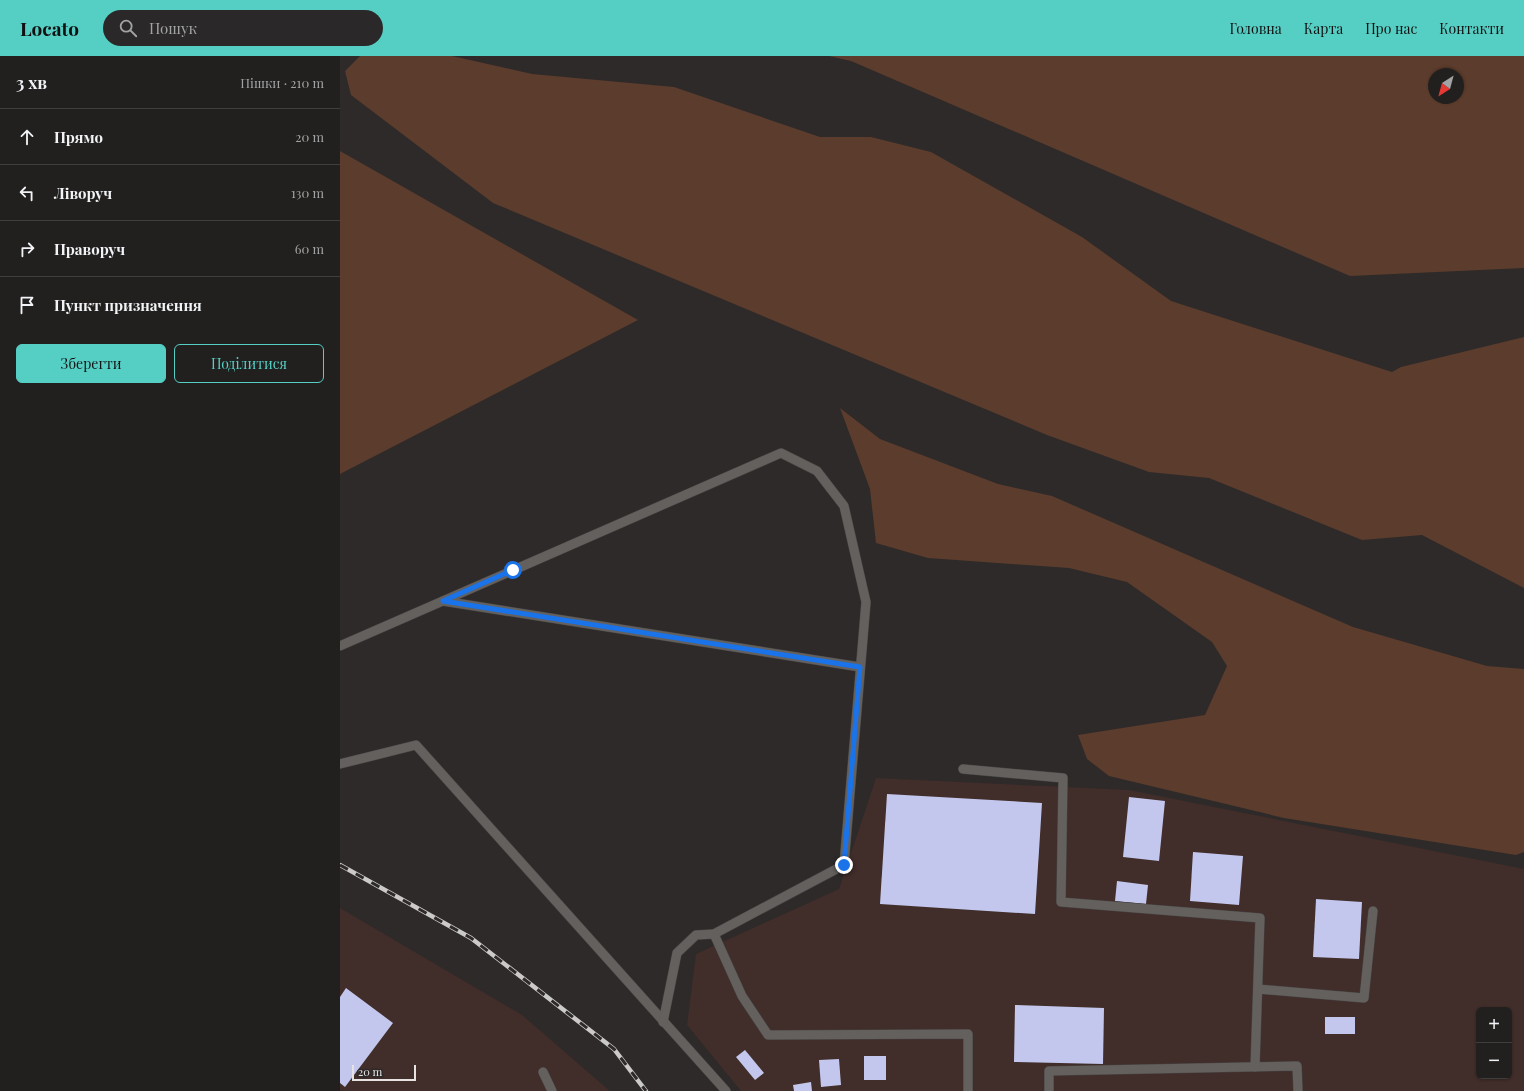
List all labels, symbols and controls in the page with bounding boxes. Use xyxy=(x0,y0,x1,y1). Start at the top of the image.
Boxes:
search box xyxy=(103,10,383,46)
text: Locato xyxy=(20,15,79,41)
icon: search xyxy=(117,17,139,39)
text: Пошук xyxy=(149,18,197,38)
text: Головна xyxy=(1230,19,1282,38)
text: Карта xyxy=(1304,19,1343,38)
text: Про нас xyxy=(1365,19,1417,38)
text: Контакти xyxy=(1439,19,1504,38)
north arrow xyxy=(1428,68,1464,104)
text: 3 хв xyxy=(16,71,47,93)
text: Пішки · 210 m xyxy=(240,74,324,91)
icon: ahead xyxy=(16,126,38,148)
text: Прямо xyxy=(54,127,103,147)
text: 20 m xyxy=(295,128,324,145)
icon: left xyxy=(16,182,38,204)
text: Ліворуч xyxy=(54,183,112,203)
text: 130 m xyxy=(291,184,324,201)
icon: right xyxy=(16,238,38,260)
text: Праворуч xyxy=(54,239,125,259)
text: 60 m xyxy=(295,240,324,257)
icon: arrive xyxy=(16,294,38,316)
text: Пункт призначення xyxy=(54,295,202,315)
button: Зберегти xyxy=(16,344,166,383)
button: Поділитися xyxy=(174,344,324,383)
route start xyxy=(504,561,522,579)
route end xyxy=(835,856,853,874)
map controls xyxy=(1476,1007,1512,1079)
button: + xyxy=(1476,1007,1512,1043)
button: − xyxy=(1476,1043,1512,1079)
scale bar xyxy=(352,1063,416,1082)
text: 20 m xyxy=(358,1064,382,1079)

